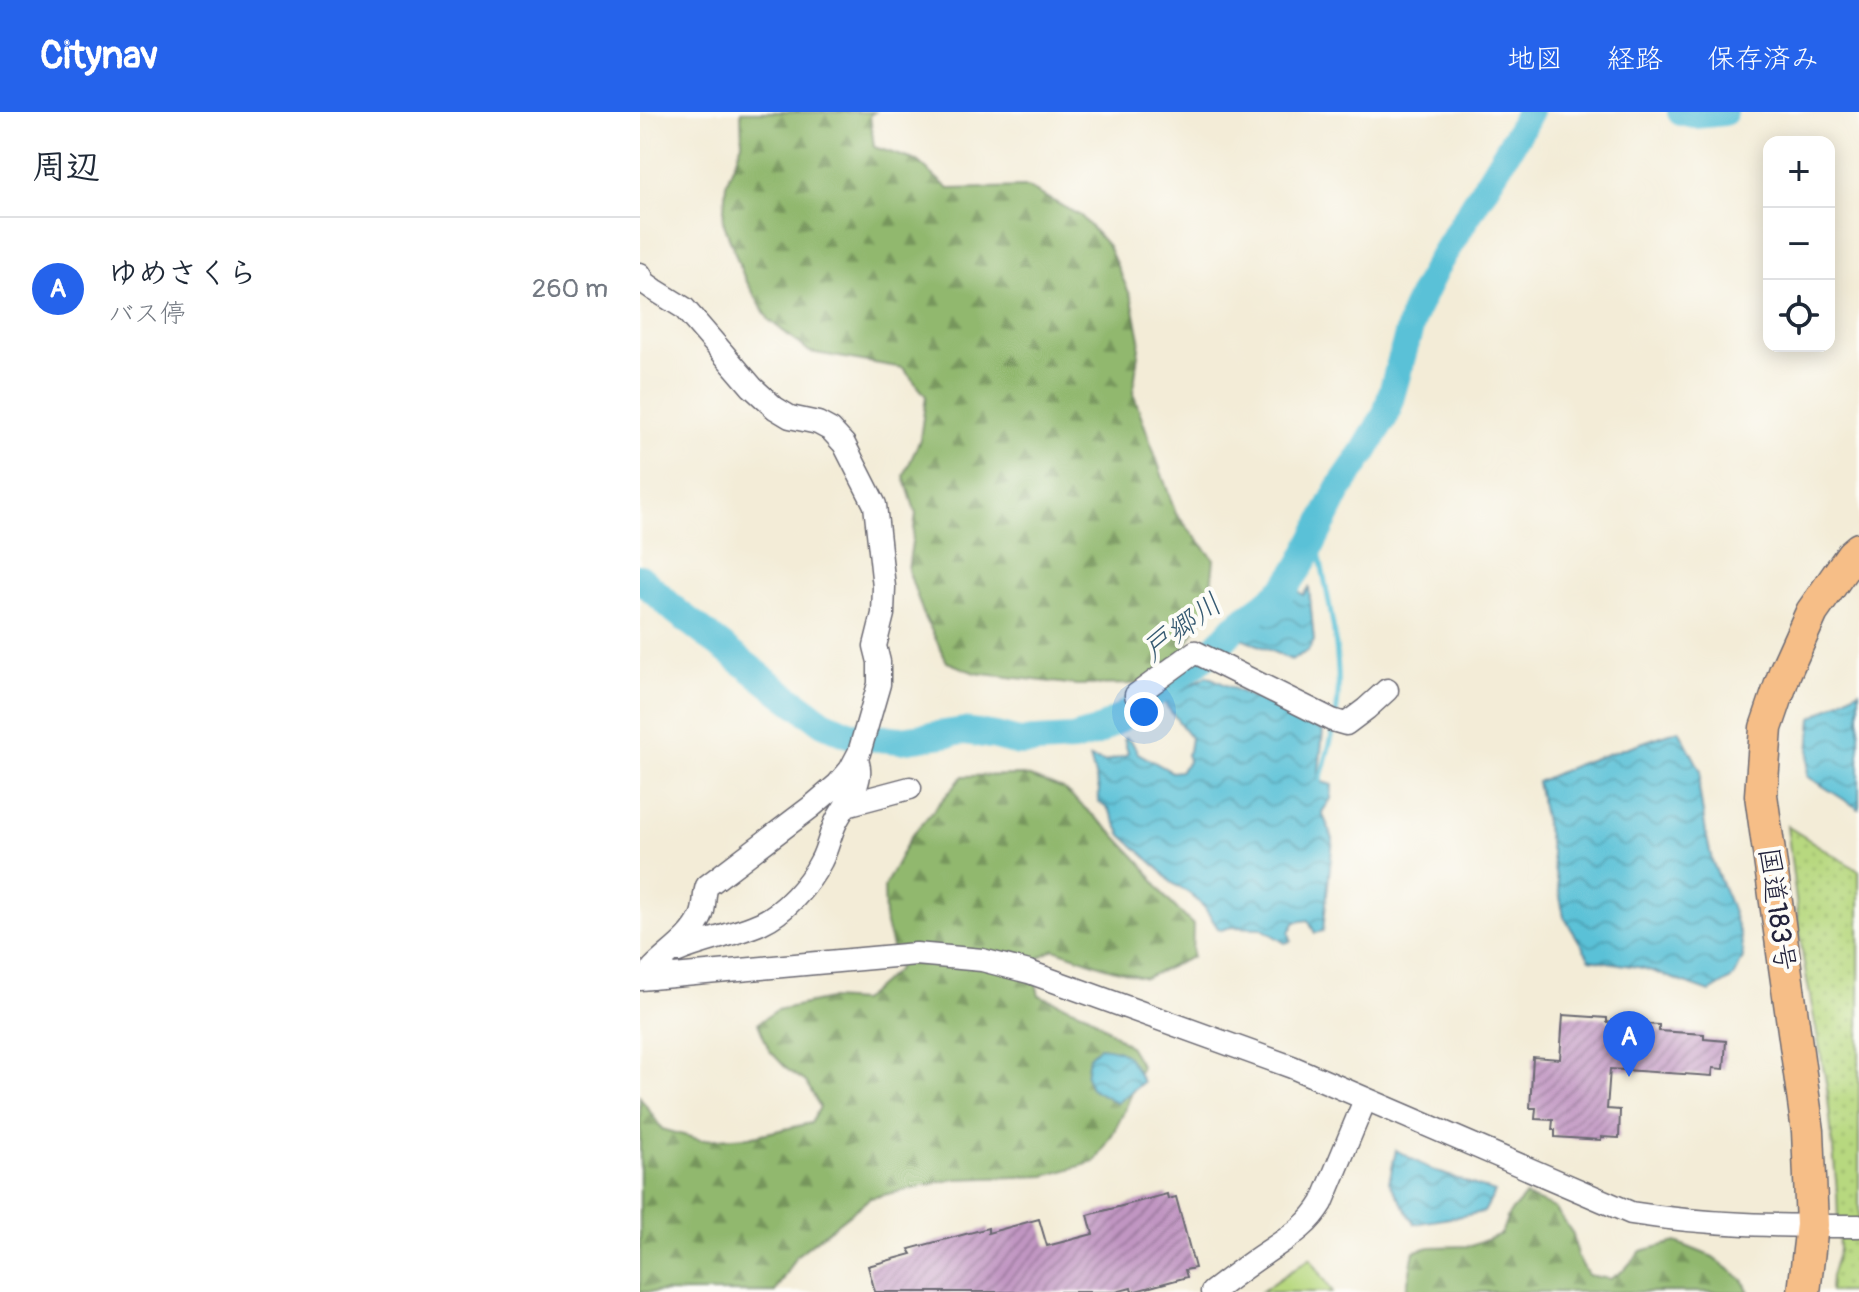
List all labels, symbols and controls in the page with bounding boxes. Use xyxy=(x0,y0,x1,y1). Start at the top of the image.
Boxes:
text: Citynav xyxy=(40,32,158,80)
text: 地図 xyxy=(1507,42,1563,77)
text: 経路 xyxy=(1607,42,1663,77)
text: 保存済み xyxy=(1707,42,1819,77)
map controls xyxy=(1763,136,1835,352)
button: + xyxy=(1763,136,1835,208)
text: 周辺 xyxy=(32,146,100,189)
button: − xyxy=(1763,208,1835,280)
text: ゆめさくら xyxy=(108,255,258,292)
text: A xyxy=(50,273,66,305)
text: 260 m xyxy=(532,273,608,305)
button: locate xyxy=(1763,280,1835,352)
text: バス停 xyxy=(108,298,186,330)
water label: 戸郷川 xyxy=(1135,586,1229,669)
your location xyxy=(1124,692,1164,732)
street label: 国道183号 xyxy=(1751,845,1803,973)
pin: A xyxy=(1603,1011,1655,1077)

